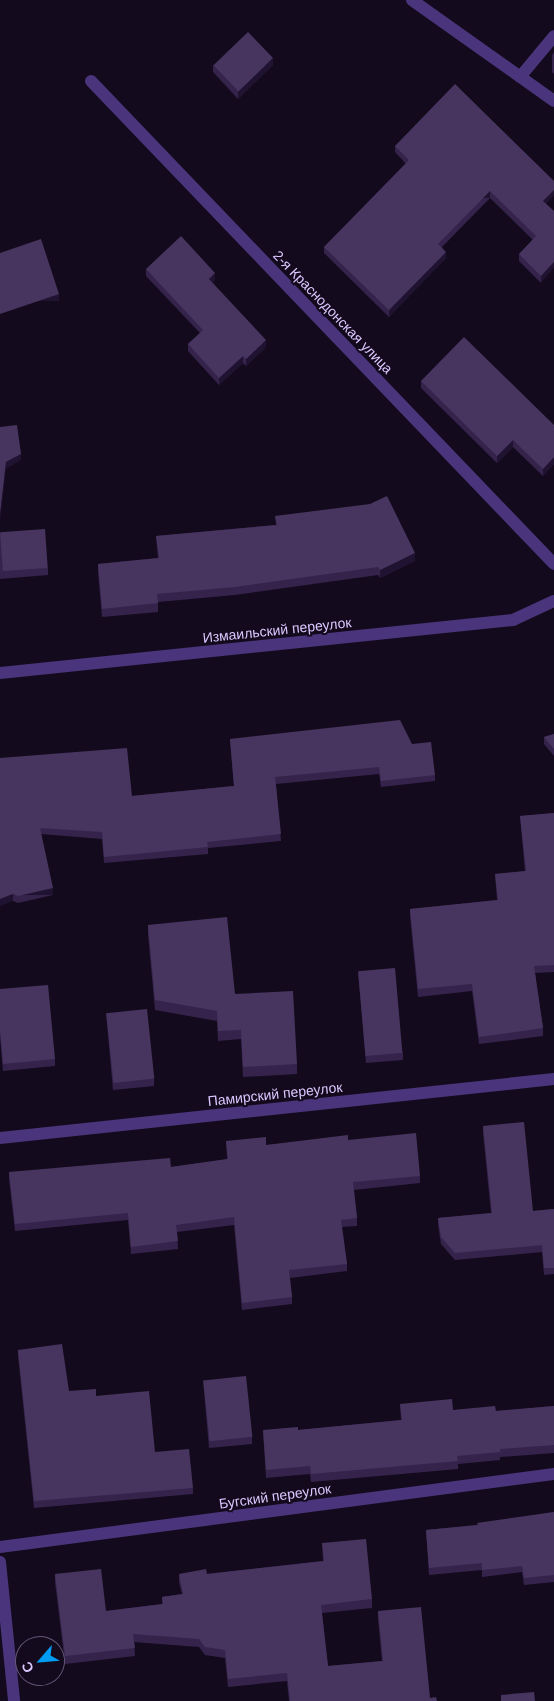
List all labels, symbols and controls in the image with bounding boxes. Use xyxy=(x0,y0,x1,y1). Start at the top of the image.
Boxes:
street label: 2-я Краснодонская улица xyxy=(270,247,396,377)
street label: Измаильский переулок xyxy=(202,614,352,646)
street label: Памирский переулок xyxy=(207,1079,343,1109)
street label: Бугский переулок xyxy=(218,1480,332,1512)
north arrow xyxy=(15,1636,65,1686)
text: С xyxy=(18,1659,37,1675)

